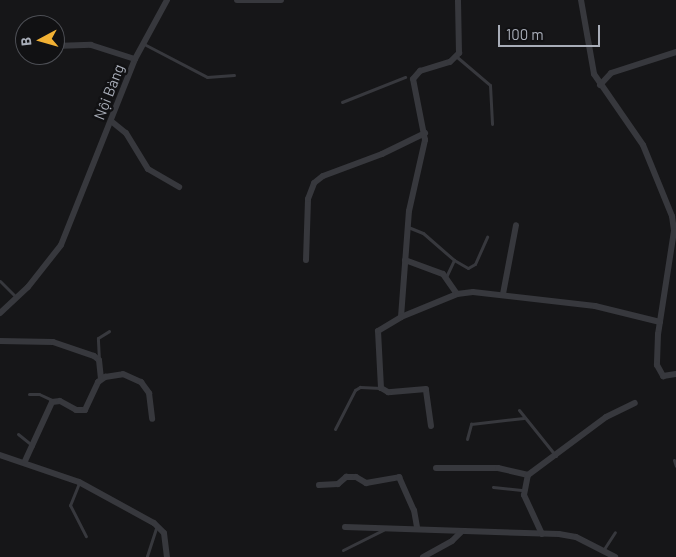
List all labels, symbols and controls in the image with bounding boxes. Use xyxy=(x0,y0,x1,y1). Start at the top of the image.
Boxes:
north arrow xyxy=(15,15,65,65)
scale bar xyxy=(501,15,604,47)
text: 100 m xyxy=(506,25,544,43)
text: B xyxy=(17,36,34,47)
street label: Nội Bàng xyxy=(90,62,128,122)

